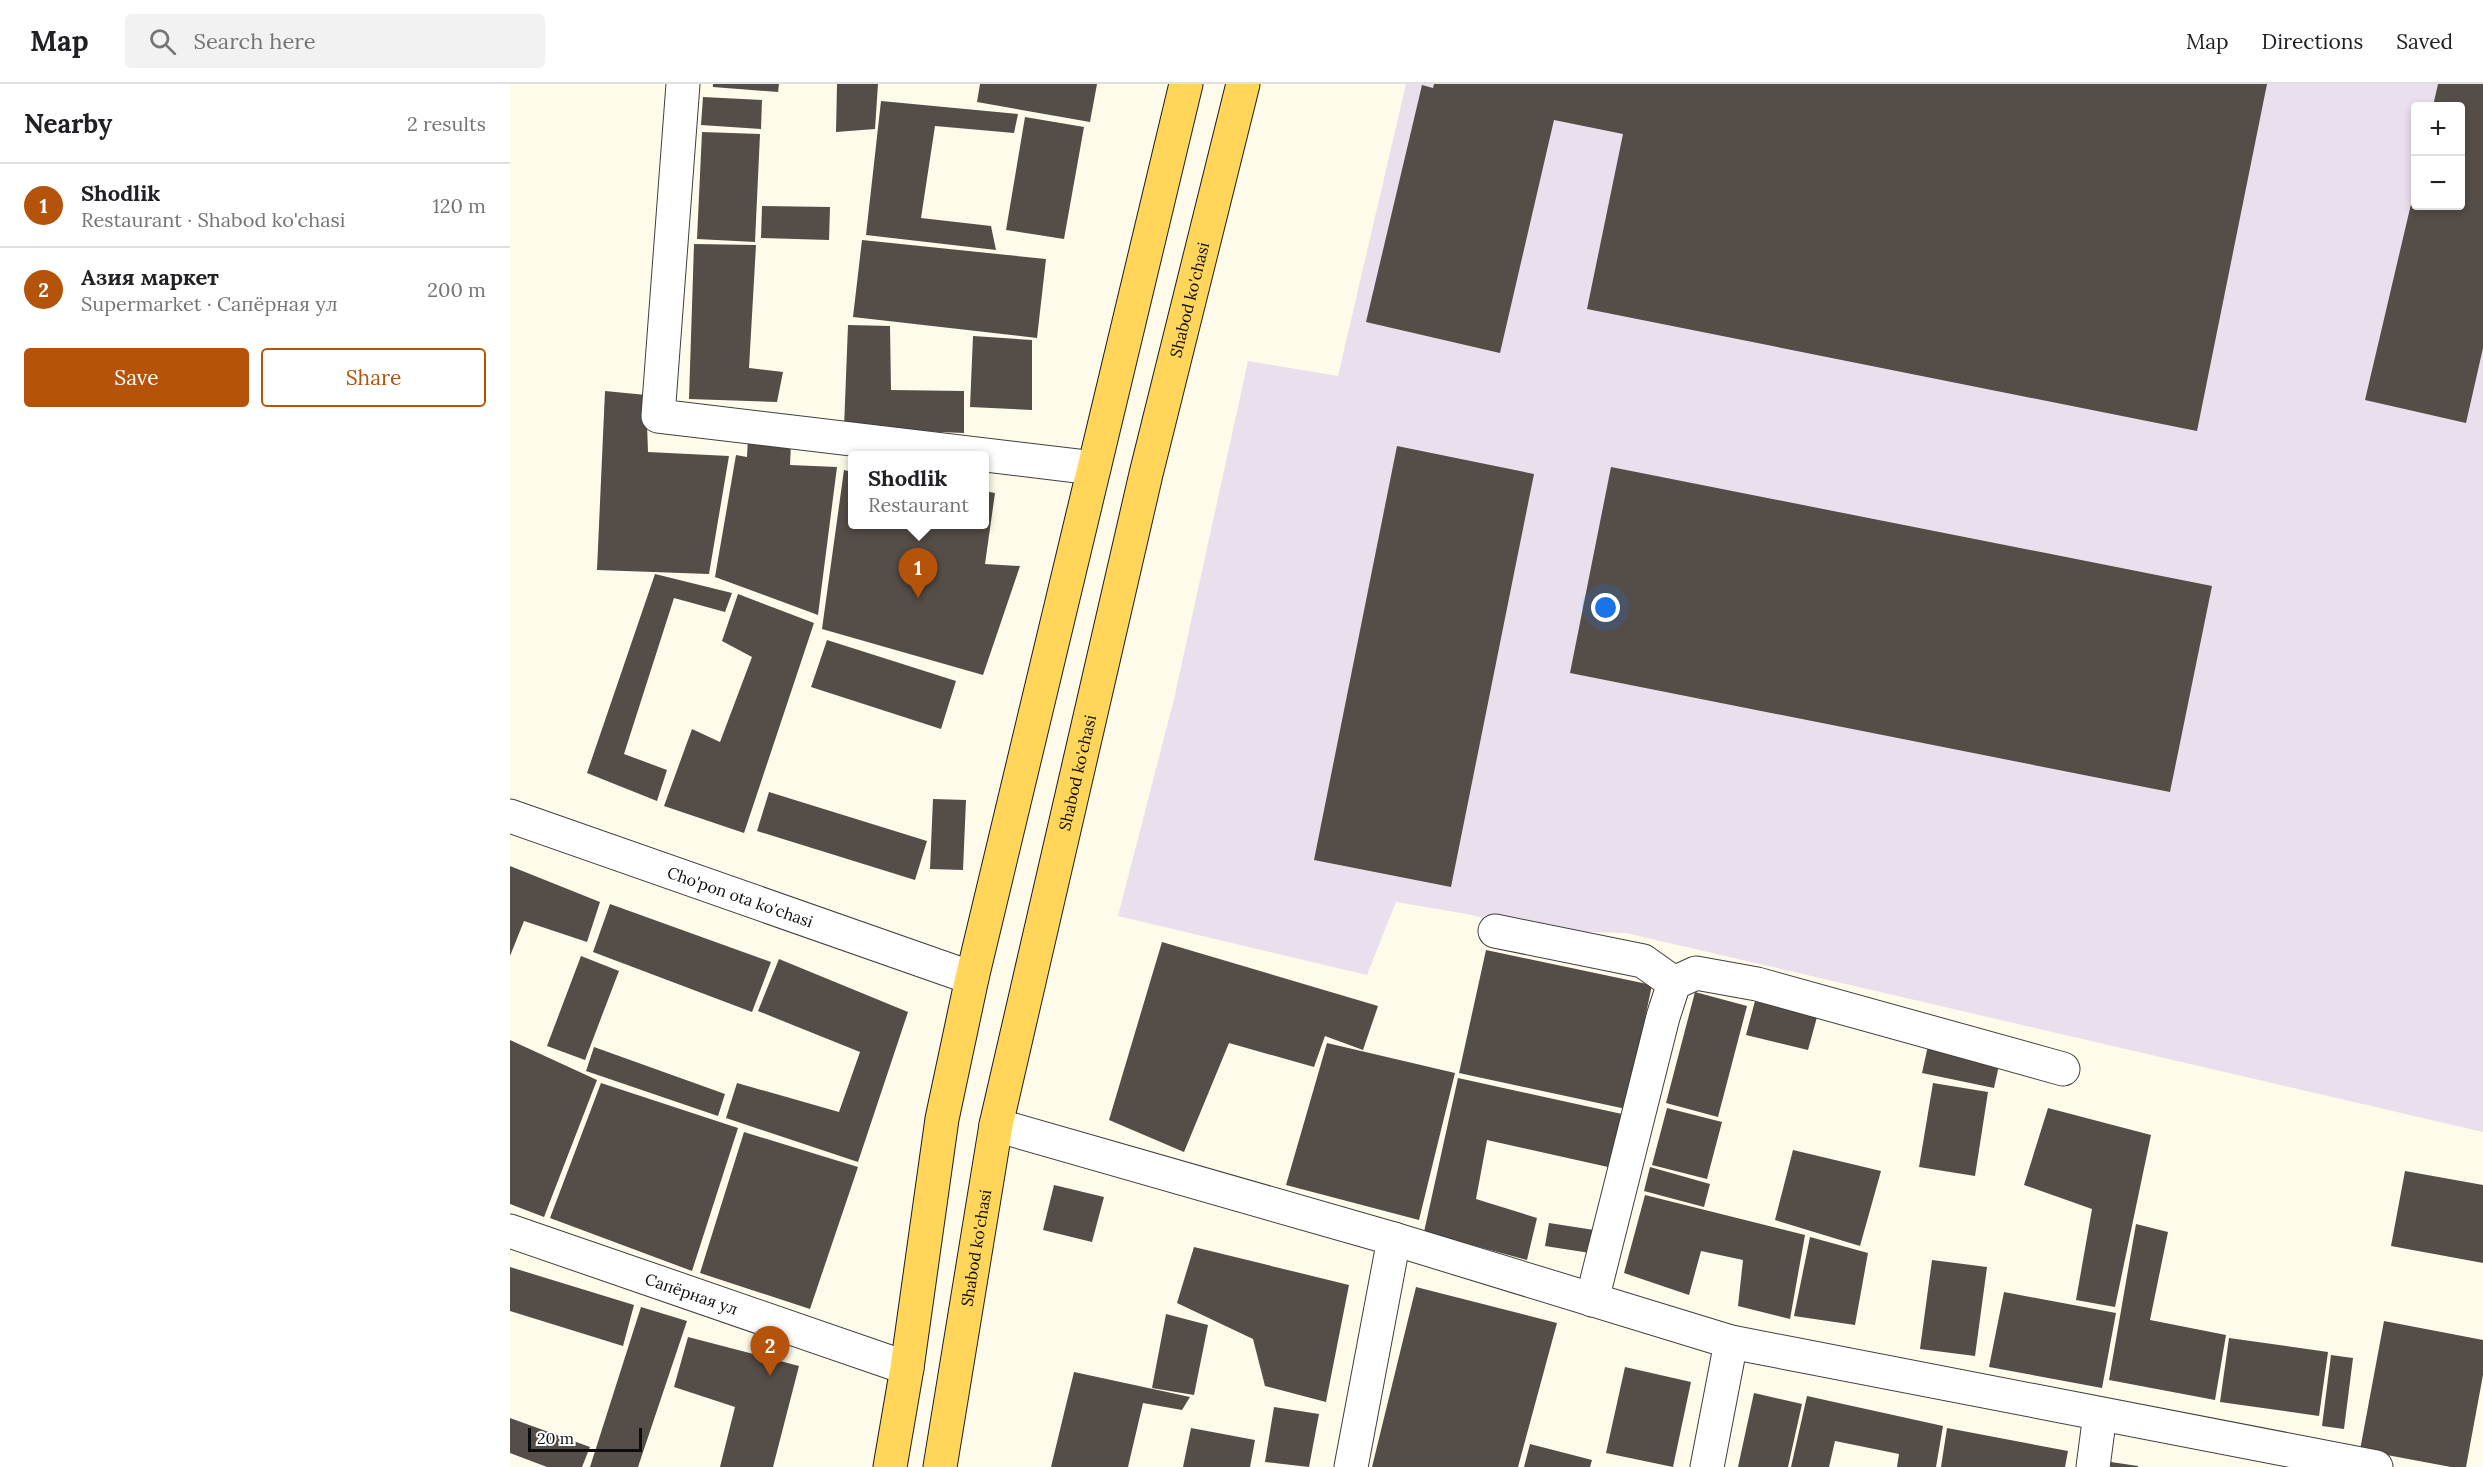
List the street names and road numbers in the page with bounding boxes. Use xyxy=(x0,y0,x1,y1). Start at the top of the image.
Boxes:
street label: Shabod ko'chasi xyxy=(1165,240,1213,360)
street label: Shabod ko'chasi xyxy=(1054,713,1100,833)
street label: Cho'pon ota ko'chasi xyxy=(665,862,816,932)
street label: Shabod ko'chasi xyxy=(956,1188,995,1308)
street label: Сапёрная ул xyxy=(643,1268,740,1319)

